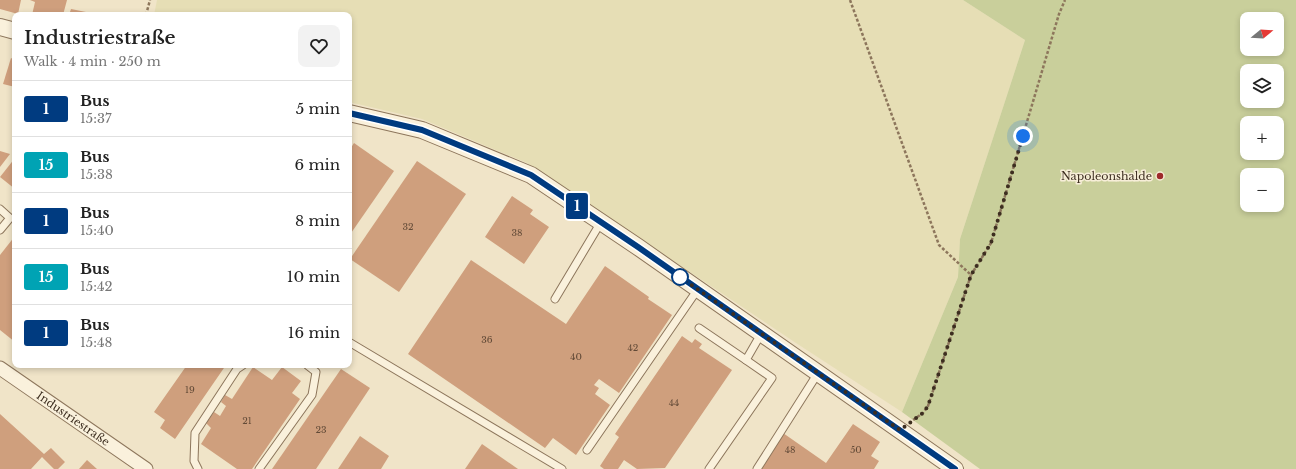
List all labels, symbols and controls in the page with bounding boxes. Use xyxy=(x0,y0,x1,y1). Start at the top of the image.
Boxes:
north arrow xyxy=(1240,12,1284,56)
map controls xyxy=(1240,12,1284,212)
button: heart xyxy=(298,25,340,67)
text: Industriestraße xyxy=(24,26,176,49)
text: Walk · 4 min · 250 m xyxy=(24,53,161,70)
button: layers xyxy=(1240,64,1284,108)
text: Bus xyxy=(80,91,110,110)
text: 5 min xyxy=(296,99,340,118)
text: 1 xyxy=(43,100,49,118)
text: 15:37 xyxy=(80,110,111,127)
button: + xyxy=(1240,116,1284,160)
your location xyxy=(1013,126,1033,146)
text: Bus xyxy=(80,147,110,166)
text: 6 min xyxy=(295,155,340,174)
text: 15 xyxy=(39,156,53,174)
text: 15:38 xyxy=(80,166,113,183)
button: − xyxy=(1240,168,1284,212)
place label: Napoleonshalde xyxy=(1061,169,1152,183)
marker: Napoleonshalde xyxy=(1155,171,1165,181)
line badge: 1 xyxy=(564,193,590,219)
text: 1 xyxy=(574,197,580,215)
text: Bus xyxy=(80,203,110,222)
text: 8 min xyxy=(295,211,340,230)
text: 1 xyxy=(43,212,49,230)
house number: 32 xyxy=(402,221,414,232)
text: 15:40 xyxy=(80,222,114,239)
house number: 38 xyxy=(512,227,523,238)
text: Bus xyxy=(80,259,110,278)
text: 10 min xyxy=(287,267,340,286)
text: 15 xyxy=(39,268,53,286)
unlabelled marker xyxy=(671,268,689,286)
text: 15:42 xyxy=(80,278,113,295)
text: Bus xyxy=(80,315,110,334)
text: 16 min xyxy=(288,323,340,342)
text: 1 xyxy=(43,324,49,342)
text: 15:48 xyxy=(80,334,112,351)
house number: 36 xyxy=(481,334,493,345)
house number: 42 xyxy=(628,342,638,353)
house number: 40 xyxy=(570,351,582,362)
house number: 19 xyxy=(185,384,195,395)
street label: Industriestraße xyxy=(34,388,112,449)
house number: 44 xyxy=(669,397,679,408)
house number: 21 xyxy=(242,415,252,426)
house number: 23 xyxy=(315,424,327,435)
house number: 48 xyxy=(785,444,795,455)
house number: 50 xyxy=(850,444,862,455)

